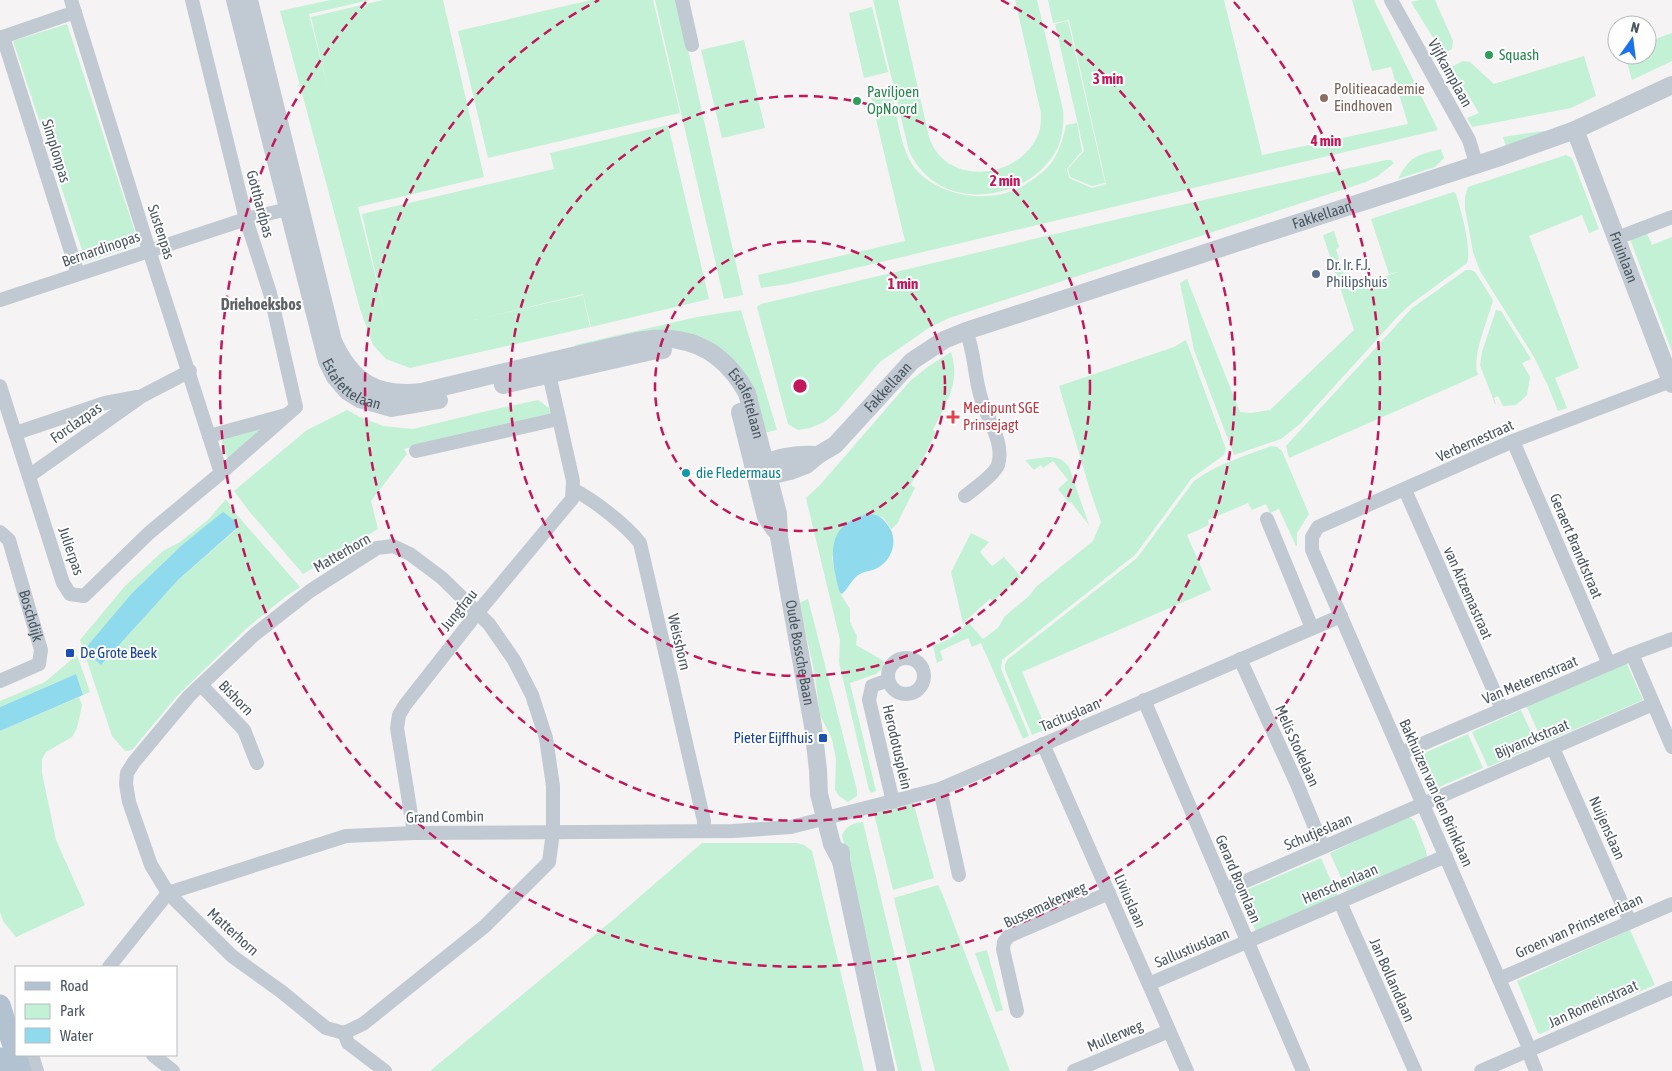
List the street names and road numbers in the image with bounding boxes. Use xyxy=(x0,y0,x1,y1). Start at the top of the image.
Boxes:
street label: Vijfkamplaan xyxy=(1425,36,1476,110)
street label: Simplonpas xyxy=(39,117,74,185)
street label: Gotthardpas xyxy=(243,168,278,239)
street label: Fakkellaan xyxy=(1290,197,1354,232)
street label: Sustenpas xyxy=(145,202,178,261)
street label: Bernardinopas xyxy=(60,227,142,270)
street label: Fruinlaan xyxy=(1607,229,1641,285)
street label: Estafettelaan xyxy=(319,355,383,412)
street label: Fakkellaan xyxy=(861,358,915,415)
street label: Estafettelaan xyxy=(725,364,767,440)
street label: Forclazpas xyxy=(47,399,105,446)
street label: Verbernestraat xyxy=(1434,416,1516,465)
street label: Geraert Brandtstraat xyxy=(1547,491,1606,601)
street label: Julierpas xyxy=(55,524,88,577)
street label: Matterhorn xyxy=(310,530,373,576)
street label: van Aitzemastraat xyxy=(1440,544,1496,642)
street label: Jungfrau xyxy=(437,586,480,634)
street label: Boschdijk xyxy=(16,588,47,644)
street label: Oude Bossche Baan xyxy=(782,598,818,707)
street label: Weisshorn xyxy=(665,612,694,672)
street label: Van Meterenstraat xyxy=(1480,652,1580,707)
street label: Bishorn xyxy=(216,677,257,719)
street label: Tacituslaan xyxy=(1037,694,1102,735)
street label: Melis Stokelaan xyxy=(1272,702,1323,789)
street label: Herodotusplein xyxy=(879,703,915,791)
street label: Bijvanckstraat xyxy=(1492,715,1571,762)
street label: Bakhuizen van den Brinklaan xyxy=(1396,716,1477,869)
street label: Nuijenslaan xyxy=(1586,793,1629,862)
street label: Grand Combin xyxy=(406,807,484,826)
street label: Schutjeslaan xyxy=(1282,810,1354,853)
street label: Gerard Bromlaan xyxy=(1212,832,1265,925)
street label: Henschenlaan xyxy=(1300,860,1380,907)
street label: Liviuslaan xyxy=(1111,871,1150,930)
street label: Bussemakerweg xyxy=(1001,878,1089,931)
street label: Groen van Prinstererlaan xyxy=(1513,890,1645,961)
street label: Matterhorn xyxy=(204,904,262,959)
street label: Sallustiuslaan xyxy=(1152,924,1232,971)
street label: Jan Bollandlaan xyxy=(1366,935,1418,1024)
street label: Jan Romeinstraat xyxy=(1545,976,1640,1031)
street label: Mullerweg xyxy=(1085,1016,1146,1055)

